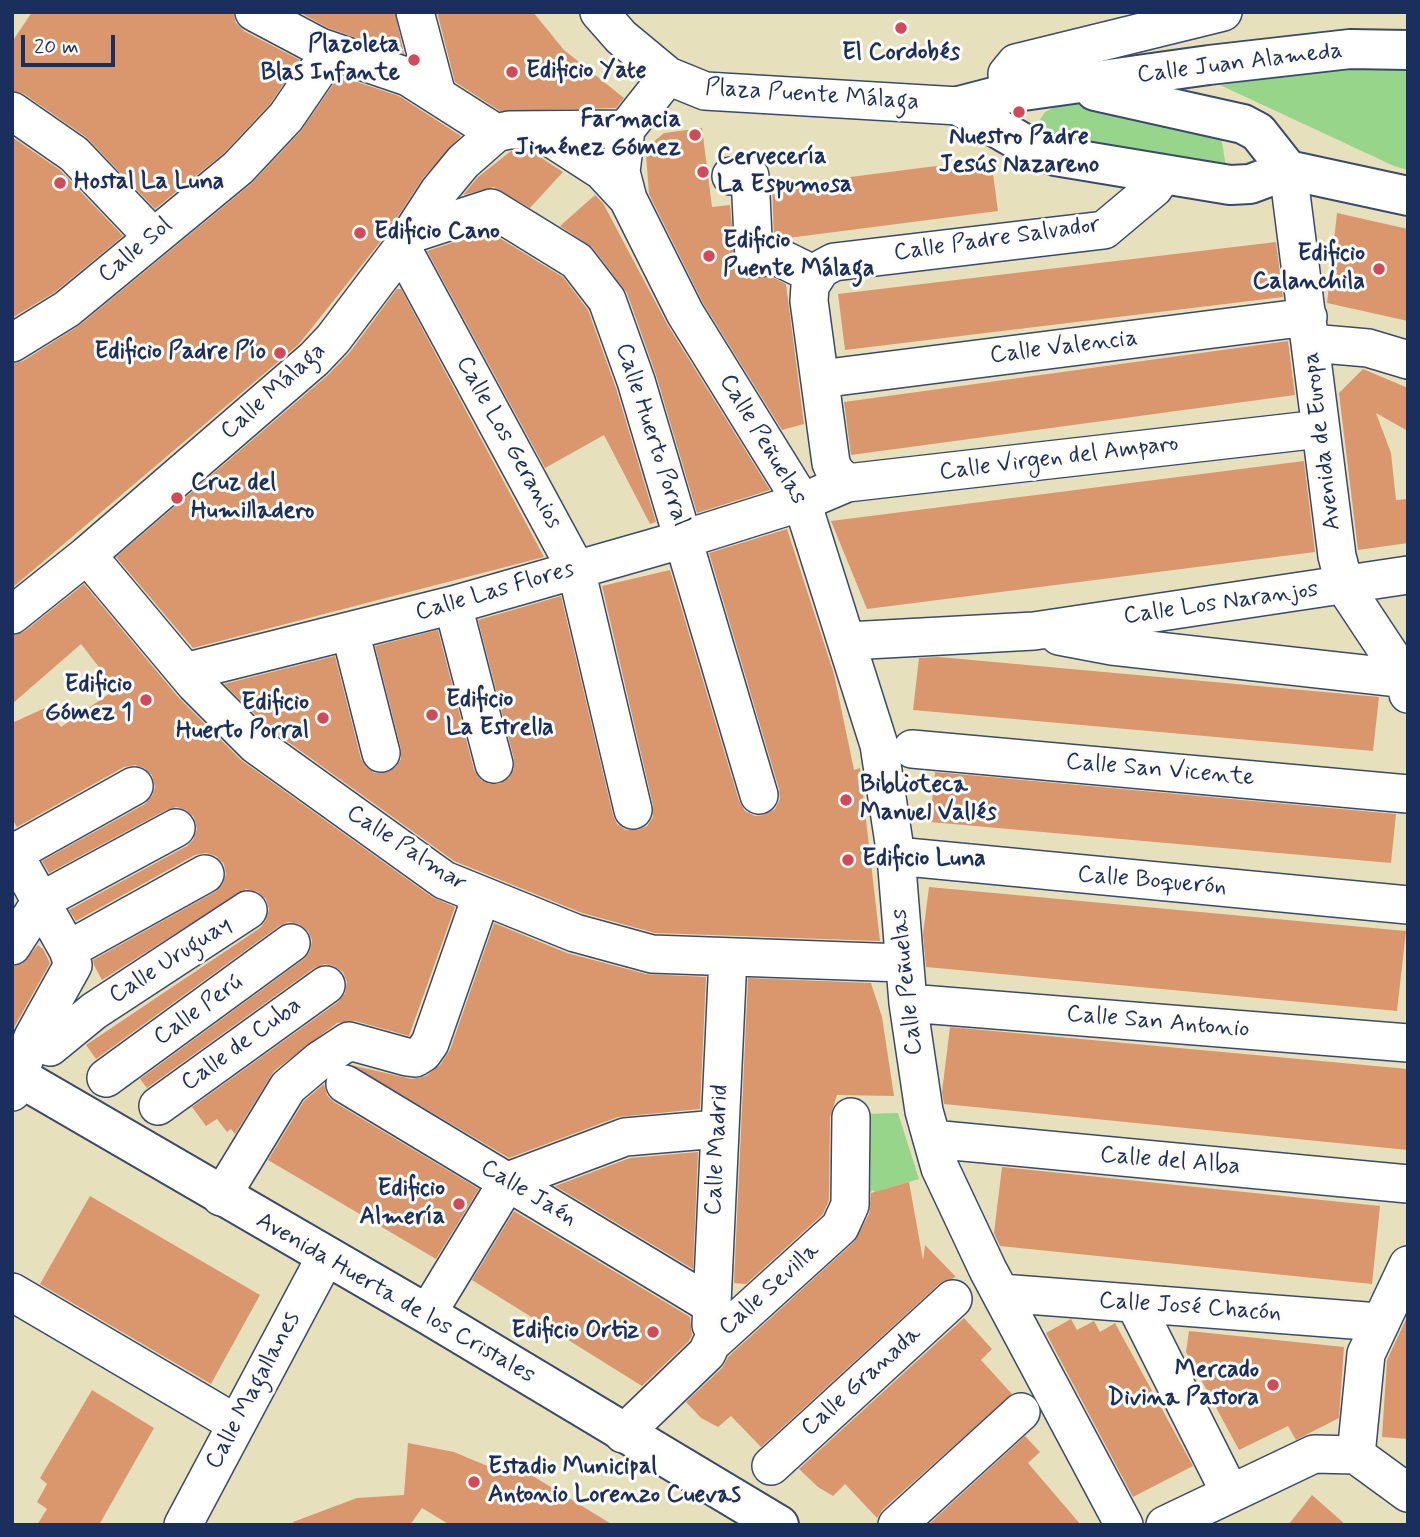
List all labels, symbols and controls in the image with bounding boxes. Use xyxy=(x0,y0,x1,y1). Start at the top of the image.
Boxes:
marker: El Cordobés xyxy=(893,20,909,36)
scale bar xyxy=(24,21,119,65)
place label: Plazoleta Blas Infante xyxy=(261,32,400,88)
text: 20 m xyxy=(34,33,79,61)
street label: Calle Juan Alameda xyxy=(1136,37,1344,91)
place label: El Cordobés xyxy=(842,40,960,68)
marker: Plazoleta Blas Infante xyxy=(406,52,422,68)
place label: Edificio Yate xyxy=(526,58,647,86)
marker: Edificio Yate xyxy=(504,64,520,80)
street label: Plaza Puente Málaga xyxy=(704,74,920,118)
marker: Nuestro Padre Jesús Nazareno xyxy=(1011,104,1027,120)
place label: Farmacia Jiménez Gómez xyxy=(515,107,681,163)
place label: Nuestro Padre Jesús Nazareno xyxy=(939,124,1099,180)
marker: Farmacia Jiménez Gómez xyxy=(687,127,703,143)
place label: Cervecería La Espumosa xyxy=(717,144,852,200)
marker: Cervecería La Espumosa xyxy=(695,164,711,180)
place label: Hostal La Luna xyxy=(74,169,224,197)
marker: Hostal La Luna xyxy=(52,175,68,191)
street label: Calle Padre Salvador xyxy=(892,211,1102,269)
street label: Calle Sol xyxy=(93,212,179,290)
place label: Edificio Cano xyxy=(374,219,500,247)
marker: Edificio Cano xyxy=(352,225,368,241)
place label: Edificio Puente Málaga xyxy=(723,228,875,284)
place label: Edificio Calanchila xyxy=(1252,241,1365,297)
marker: Edificio Puente Málaga xyxy=(701,248,717,264)
marker: Edificio Calanchila xyxy=(1371,261,1387,277)
street label: Calle Valencia xyxy=(988,325,1140,371)
street label: Calle Málaga xyxy=(215,337,333,447)
place label: Edificio Padre Pío xyxy=(94,339,266,367)
street label: Calle Huerto Porral xyxy=(608,340,694,530)
marker: Edificio Padre Pío xyxy=(272,345,288,361)
street label: Avenida de Europa xyxy=(1298,350,1348,532)
street label: Calle Los Geranios xyxy=(449,352,567,534)
street label: Calle Peñuelas xyxy=(712,369,812,511)
street label: Calle Virgen del Amparo xyxy=(938,430,1180,488)
place label: Cruz del Humilladero xyxy=(191,470,314,526)
marker: Cruz del Humilladero xyxy=(169,490,185,506)
street label: Calle Las Flores xyxy=(412,556,578,628)
street label: Calle Los Naranjos xyxy=(1122,576,1320,632)
place label: Edificio Gómez 1 xyxy=(45,672,132,728)
place label: Edificio La Estrella xyxy=(446,687,554,743)
place label: Edificio Huerto Porral xyxy=(176,690,309,746)
marker: Edificio Gómez 1 xyxy=(138,692,154,708)
marker: Edificio La Estrella xyxy=(424,707,440,723)
marker: Edificio Huerto Porral xyxy=(315,710,331,726)
street label: Calle San Vicente xyxy=(1064,748,1256,794)
place label: Biblioteca Manuel Vallés xyxy=(860,772,996,828)
marker: Biblioteca Manuel Vallés xyxy=(838,792,854,808)
street label: Calle Palmar xyxy=(340,799,472,899)
place label: Edificio Luna xyxy=(862,846,986,874)
marker: Edificio Luna xyxy=(840,852,856,868)
street label: Calle Boquerón xyxy=(1076,861,1228,903)
street label: Calle Peñuelas xyxy=(886,907,930,1057)
street label: Calle Uruguay xyxy=(104,911,238,1011)
street label: Calle Perú xyxy=(149,969,249,1053)
street label: Calle de Cuba xyxy=(176,992,308,1098)
street label: Calle San Antonio xyxy=(1065,1001,1251,1045)
street label: Calle Madrid xyxy=(700,1084,736,1216)
street label: Calle del Alba xyxy=(1099,1142,1241,1182)
street label: Calle Jaén xyxy=(475,1154,581,1234)
place label: Edificio Almería xyxy=(359,1176,445,1232)
marker: Edificio Almería xyxy=(451,1196,467,1212)
street label: Avenida Huerta de los Cristales xyxy=(250,1207,540,1391)
street label: Calle Sevilla xyxy=(714,1237,826,1343)
street label: Calle José Chacón xyxy=(1098,1287,1282,1329)
street label: Calle Magallanes xyxy=(200,1307,308,1475)
place label: Edificio Ortiz xyxy=(511,1318,639,1346)
street label: Calle Granada xyxy=(796,1321,928,1443)
marker: Edificio Ortiz xyxy=(645,1324,661,1340)
place label: Mercado Divina Pastora xyxy=(1108,1357,1259,1413)
marker: Mercado Divina Pastora xyxy=(1265,1377,1281,1393)
place label: Estadio Municipal Antonio Lorenzo Cuevas xyxy=(488,1454,741,1510)
marker: Estadio Municipal Antonio Lorenzo Cuevas xyxy=(466,1474,482,1490)

